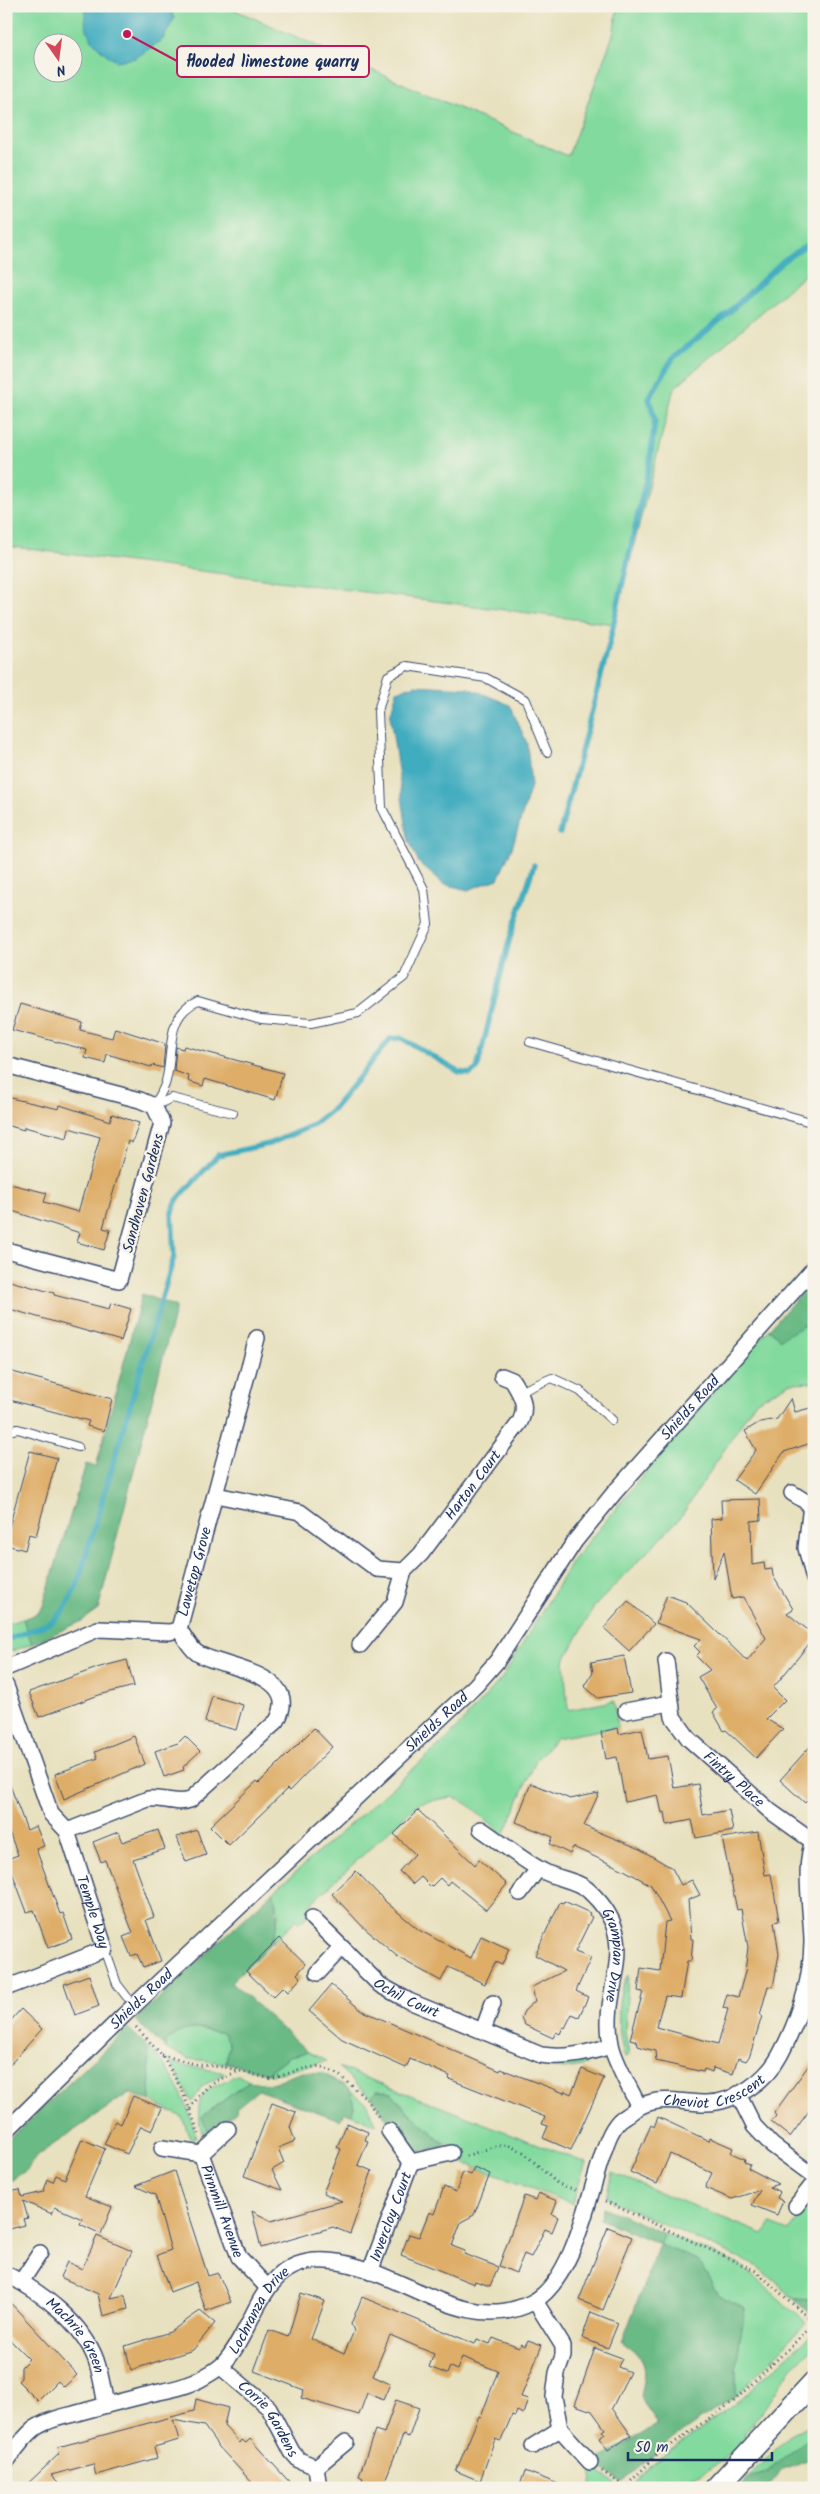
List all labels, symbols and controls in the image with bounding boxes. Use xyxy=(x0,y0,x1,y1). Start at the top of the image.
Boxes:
north arrow xyxy=(32,32,82,82)
callout: flooded limestone quarry xyxy=(177,46,369,77)
text: flooded limestone quarry xyxy=(186,50,360,75)
text: N xyxy=(54,58,68,81)
street label: Sandhaven Gardens xyxy=(117,1130,172,1255)
street label: Shields Road xyxy=(655,1370,726,1446)
street label: Harton Court xyxy=(439,1445,508,1526)
street label: Lawetop Grove xyxy=(172,1524,219,1619)
street label: Shields Road xyxy=(400,1686,475,1759)
street label: Fintry Place xyxy=(697,1746,770,1814)
street label: Temple Way xyxy=(69,1872,115,1953)
street label: Grampian Drive xyxy=(594,1904,629,2004)
street label: Shields Road xyxy=(105,1963,180,2036)
street label: Ochil Court xyxy=(367,1973,443,2025)
street label: Cheviot Crescent xyxy=(663,2069,772,2116)
street label: Pirnmill Avenue xyxy=(193,2162,249,2262)
street label: Invercloy Court xyxy=(364,2168,419,2266)
street label: Lochranza Drive xyxy=(223,2260,295,2360)
street label: Machrie Green xyxy=(40,2292,110,2376)
street label: Corrie Gardens xyxy=(232,2375,303,2464)
scale bar xyxy=(628,2429,771,2461)
text: 50 m xyxy=(635,2436,669,2460)

